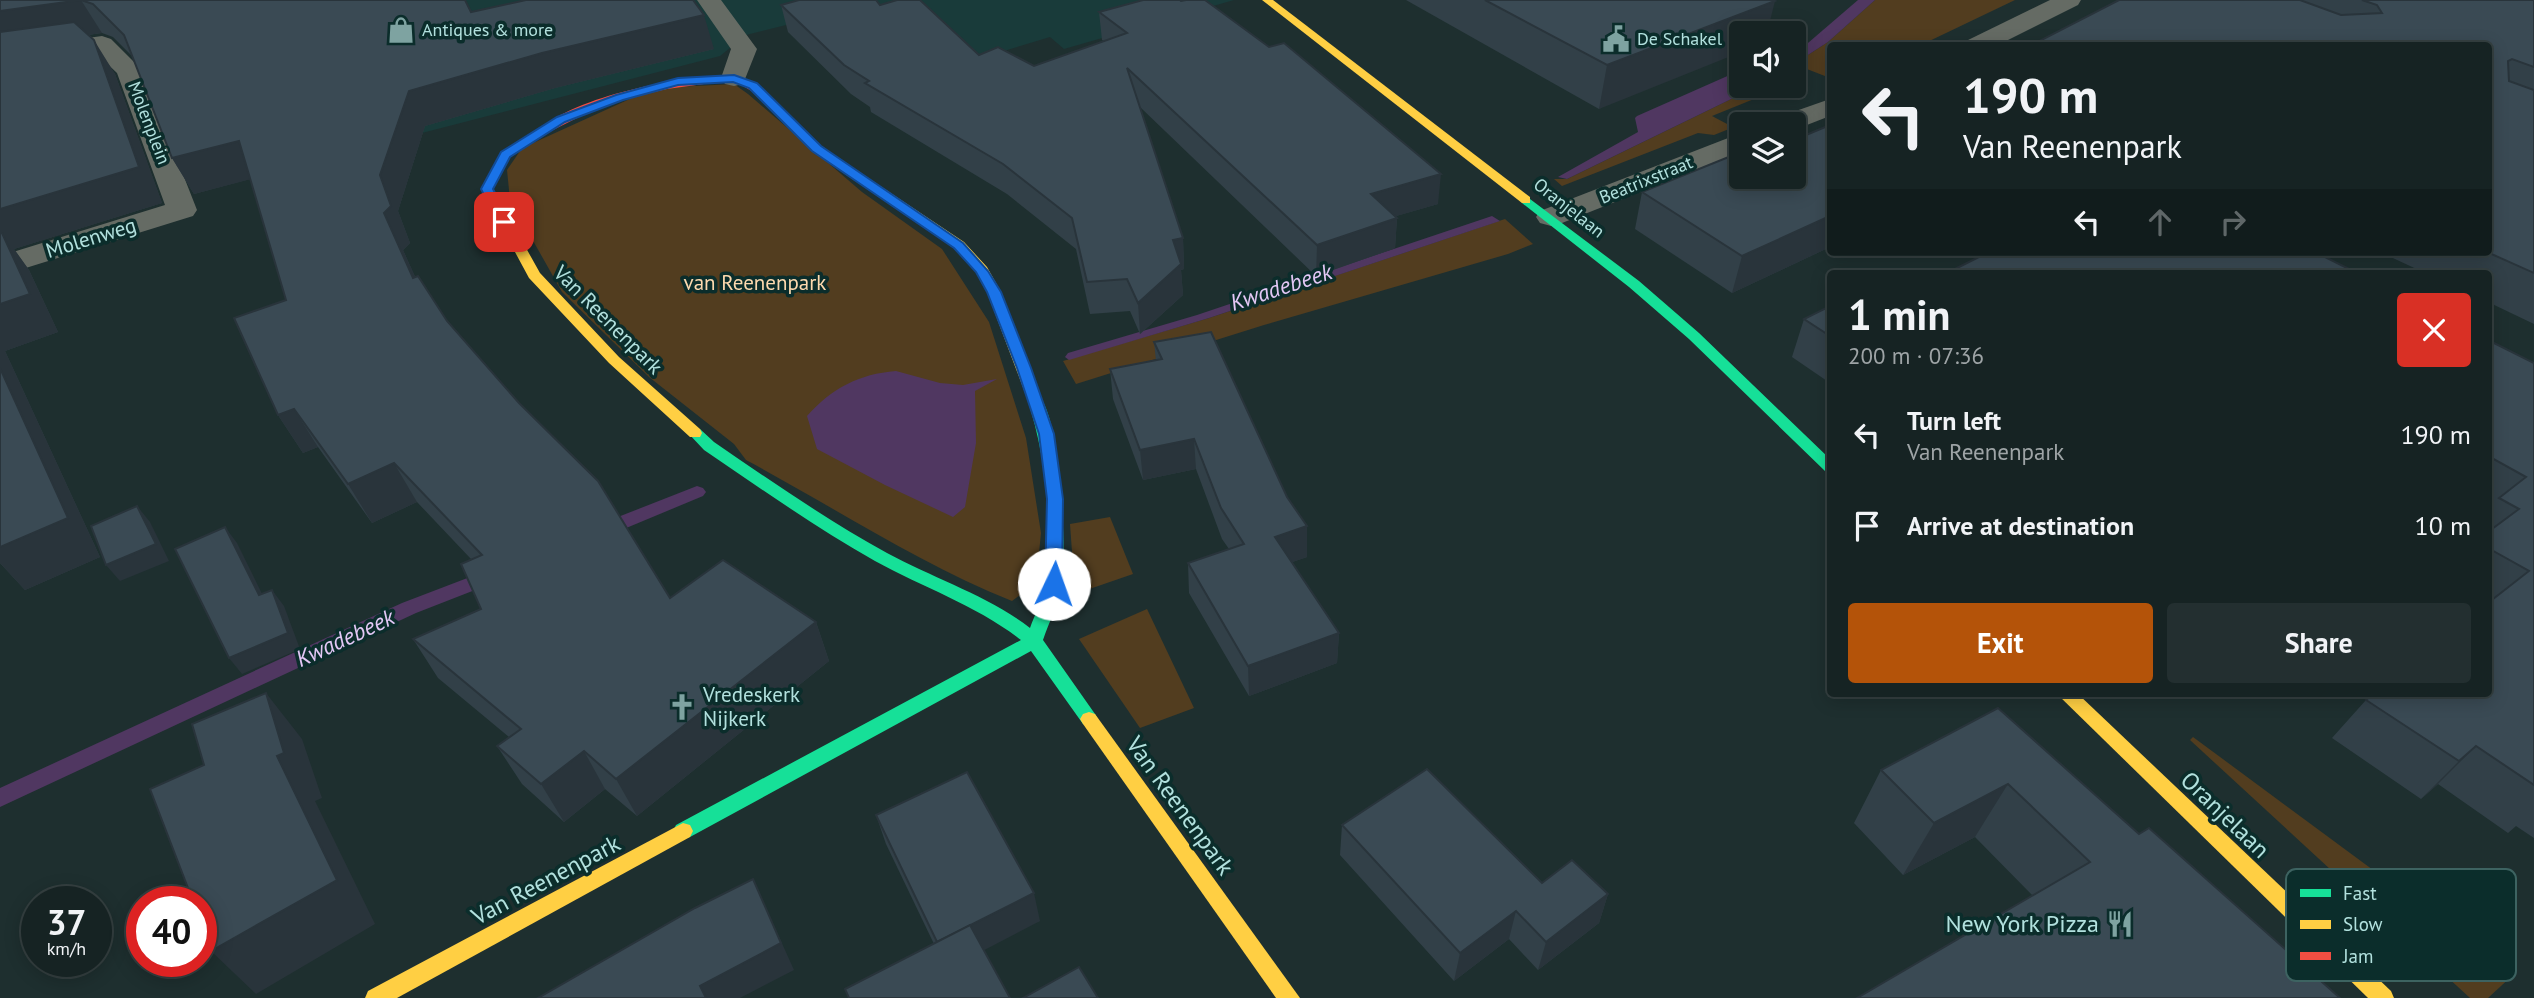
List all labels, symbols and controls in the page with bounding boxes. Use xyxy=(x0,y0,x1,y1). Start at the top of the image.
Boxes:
shop icon: Antiques & more xyxy=(386,15,416,45)
place label: Antiques & more xyxy=(422,18,553,41)
map controls xyxy=(1729,21,1806,189)
button: sound xyxy=(1729,21,1806,98)
public building icon: De Schakel xyxy=(1601,24,1631,54)
place label: De Schakel xyxy=(1637,27,1723,50)
text: 190 m xyxy=(1963,63,2098,127)
icon: left xyxy=(1848,70,1939,161)
street label: Molenplein xyxy=(123,78,176,168)
button: layers xyxy=(1729,112,1806,189)
text: Van Reenenpark xyxy=(1963,125,2182,167)
street label: Beatrixstraat xyxy=(1596,150,1696,209)
street label: Oranjelaan xyxy=(1529,173,1610,243)
pin xyxy=(474,192,534,252)
icon: arrive xyxy=(485,203,523,241)
icon: left xyxy=(2068,203,2106,241)
icon: ahead xyxy=(2141,203,2179,241)
icon: right xyxy=(2214,203,2252,241)
street label: Molenweg xyxy=(42,211,139,264)
water label: Kwadebeek xyxy=(1226,256,1337,317)
street label: Van Reenenpark xyxy=(547,259,669,380)
park label: van Reenenpark xyxy=(684,269,826,296)
text: 1 min xyxy=(1848,287,1950,342)
button: close xyxy=(2397,293,2471,367)
text: 200 m · 07:36 xyxy=(1848,341,1984,370)
text: Turn left xyxy=(1907,404,2001,437)
icon: left xyxy=(1848,416,1886,454)
text: 190 m xyxy=(2400,418,2471,451)
text: Van Reenenpark xyxy=(1907,437,2064,466)
icon: arrive xyxy=(1848,507,1886,545)
text: Arrive at destination xyxy=(1907,509,2134,542)
text: 10 m xyxy=(2415,509,2471,542)
position arrow xyxy=(1017,547,1091,621)
water label: Kwadebeek xyxy=(291,601,400,673)
button: Exit xyxy=(1848,603,2153,683)
button: Share xyxy=(2167,603,2471,683)
place label: Vredeskerk Nijkerk xyxy=(702,681,800,732)
church icon: Vredeskerk Nijkerk xyxy=(667,692,697,722)
street label: Van Reenenpark xyxy=(1119,729,1241,882)
street label: Oranjelaan xyxy=(2174,765,2276,865)
street label: Van Reenenpark xyxy=(465,827,626,932)
legend xyxy=(2286,869,2516,981)
text: Fast xyxy=(2343,881,2377,905)
speed limit sign: 40 xyxy=(126,886,217,977)
text: 37 xyxy=(47,899,86,945)
place label: New York Pizza xyxy=(1945,908,2099,939)
restaurant icon: New York Pizza xyxy=(2105,909,2135,939)
text: Slow xyxy=(2343,912,2383,936)
text: km/h xyxy=(47,937,86,960)
text: Jam xyxy=(2342,944,2373,968)

